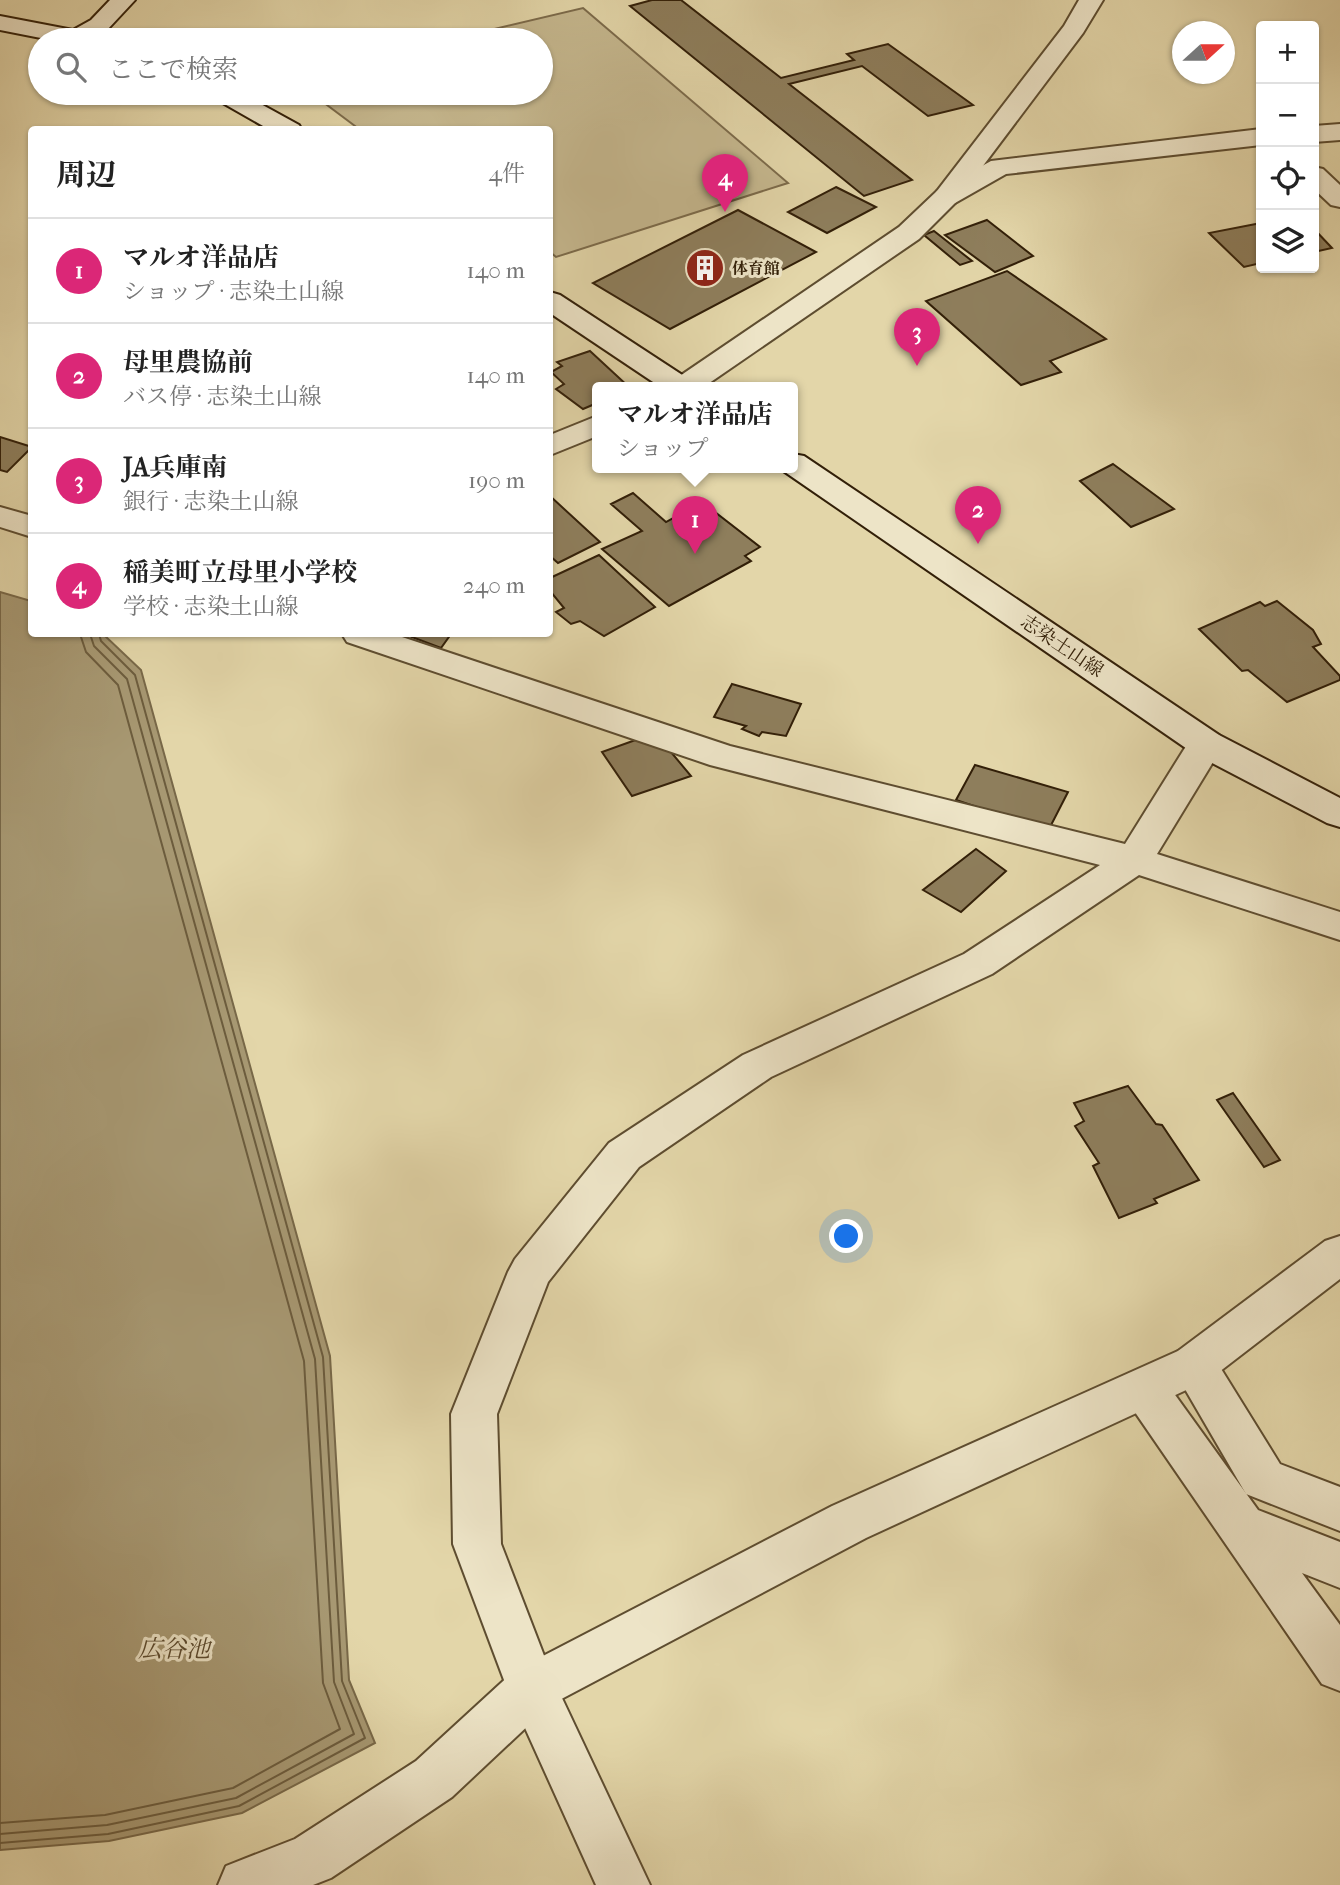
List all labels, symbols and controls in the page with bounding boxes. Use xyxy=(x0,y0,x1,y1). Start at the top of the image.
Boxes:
north arrow xyxy=(1172,21,1235,84)
map controls xyxy=(1256,21,1319,273)
button: + xyxy=(1256,21,1319,84)
search box xyxy=(28,28,553,105)
icon: search xyxy=(52,48,90,86)
text: ここで検索 xyxy=(108,54,238,85)
button: − xyxy=(1256,84,1319,147)
button: locate xyxy=(1256,147,1319,210)
pin: 4 xyxy=(702,154,748,212)
text: 周辺 xyxy=(56,158,116,193)
text: 4件 xyxy=(488,160,525,187)
button: layers xyxy=(1256,210,1319,273)
text: マルオ洋品店 xyxy=(123,242,279,273)
building icon: 体育館 xyxy=(684,247,726,289)
text: 1 xyxy=(75,257,83,284)
text: 140 m xyxy=(466,257,525,284)
place label: 体育館 xyxy=(732,259,780,278)
text: ショップ · 志染土山線 xyxy=(123,278,344,305)
pin: 3 xyxy=(894,308,940,366)
text: 母里農協前 xyxy=(123,347,253,378)
text: 2 xyxy=(73,362,85,389)
text: 140 m xyxy=(466,362,525,389)
popup xyxy=(592,382,798,473)
text: バス停 · 志染土山線 xyxy=(123,383,322,410)
text: マルオ洋品店 xyxy=(617,399,773,430)
text: ショップ xyxy=(617,435,709,462)
text: JA兵庫南 xyxy=(123,452,227,483)
text: 3 xyxy=(74,467,84,494)
text: 190 m xyxy=(468,467,525,494)
pin: 2 xyxy=(955,486,1001,544)
text: 銀行 · 志染土山線 xyxy=(123,488,299,515)
pin: 1 xyxy=(672,496,718,554)
text: 稲美町立母里小学校 xyxy=(123,557,357,588)
text: 4 xyxy=(72,572,86,599)
text: 240 m xyxy=(463,572,525,599)
text: 学校 · 志染土山線 xyxy=(123,593,299,620)
street label: 志染土山線 xyxy=(1016,610,1108,682)
your location xyxy=(829,1219,863,1253)
water label: 広谷池 xyxy=(138,1635,213,1663)

